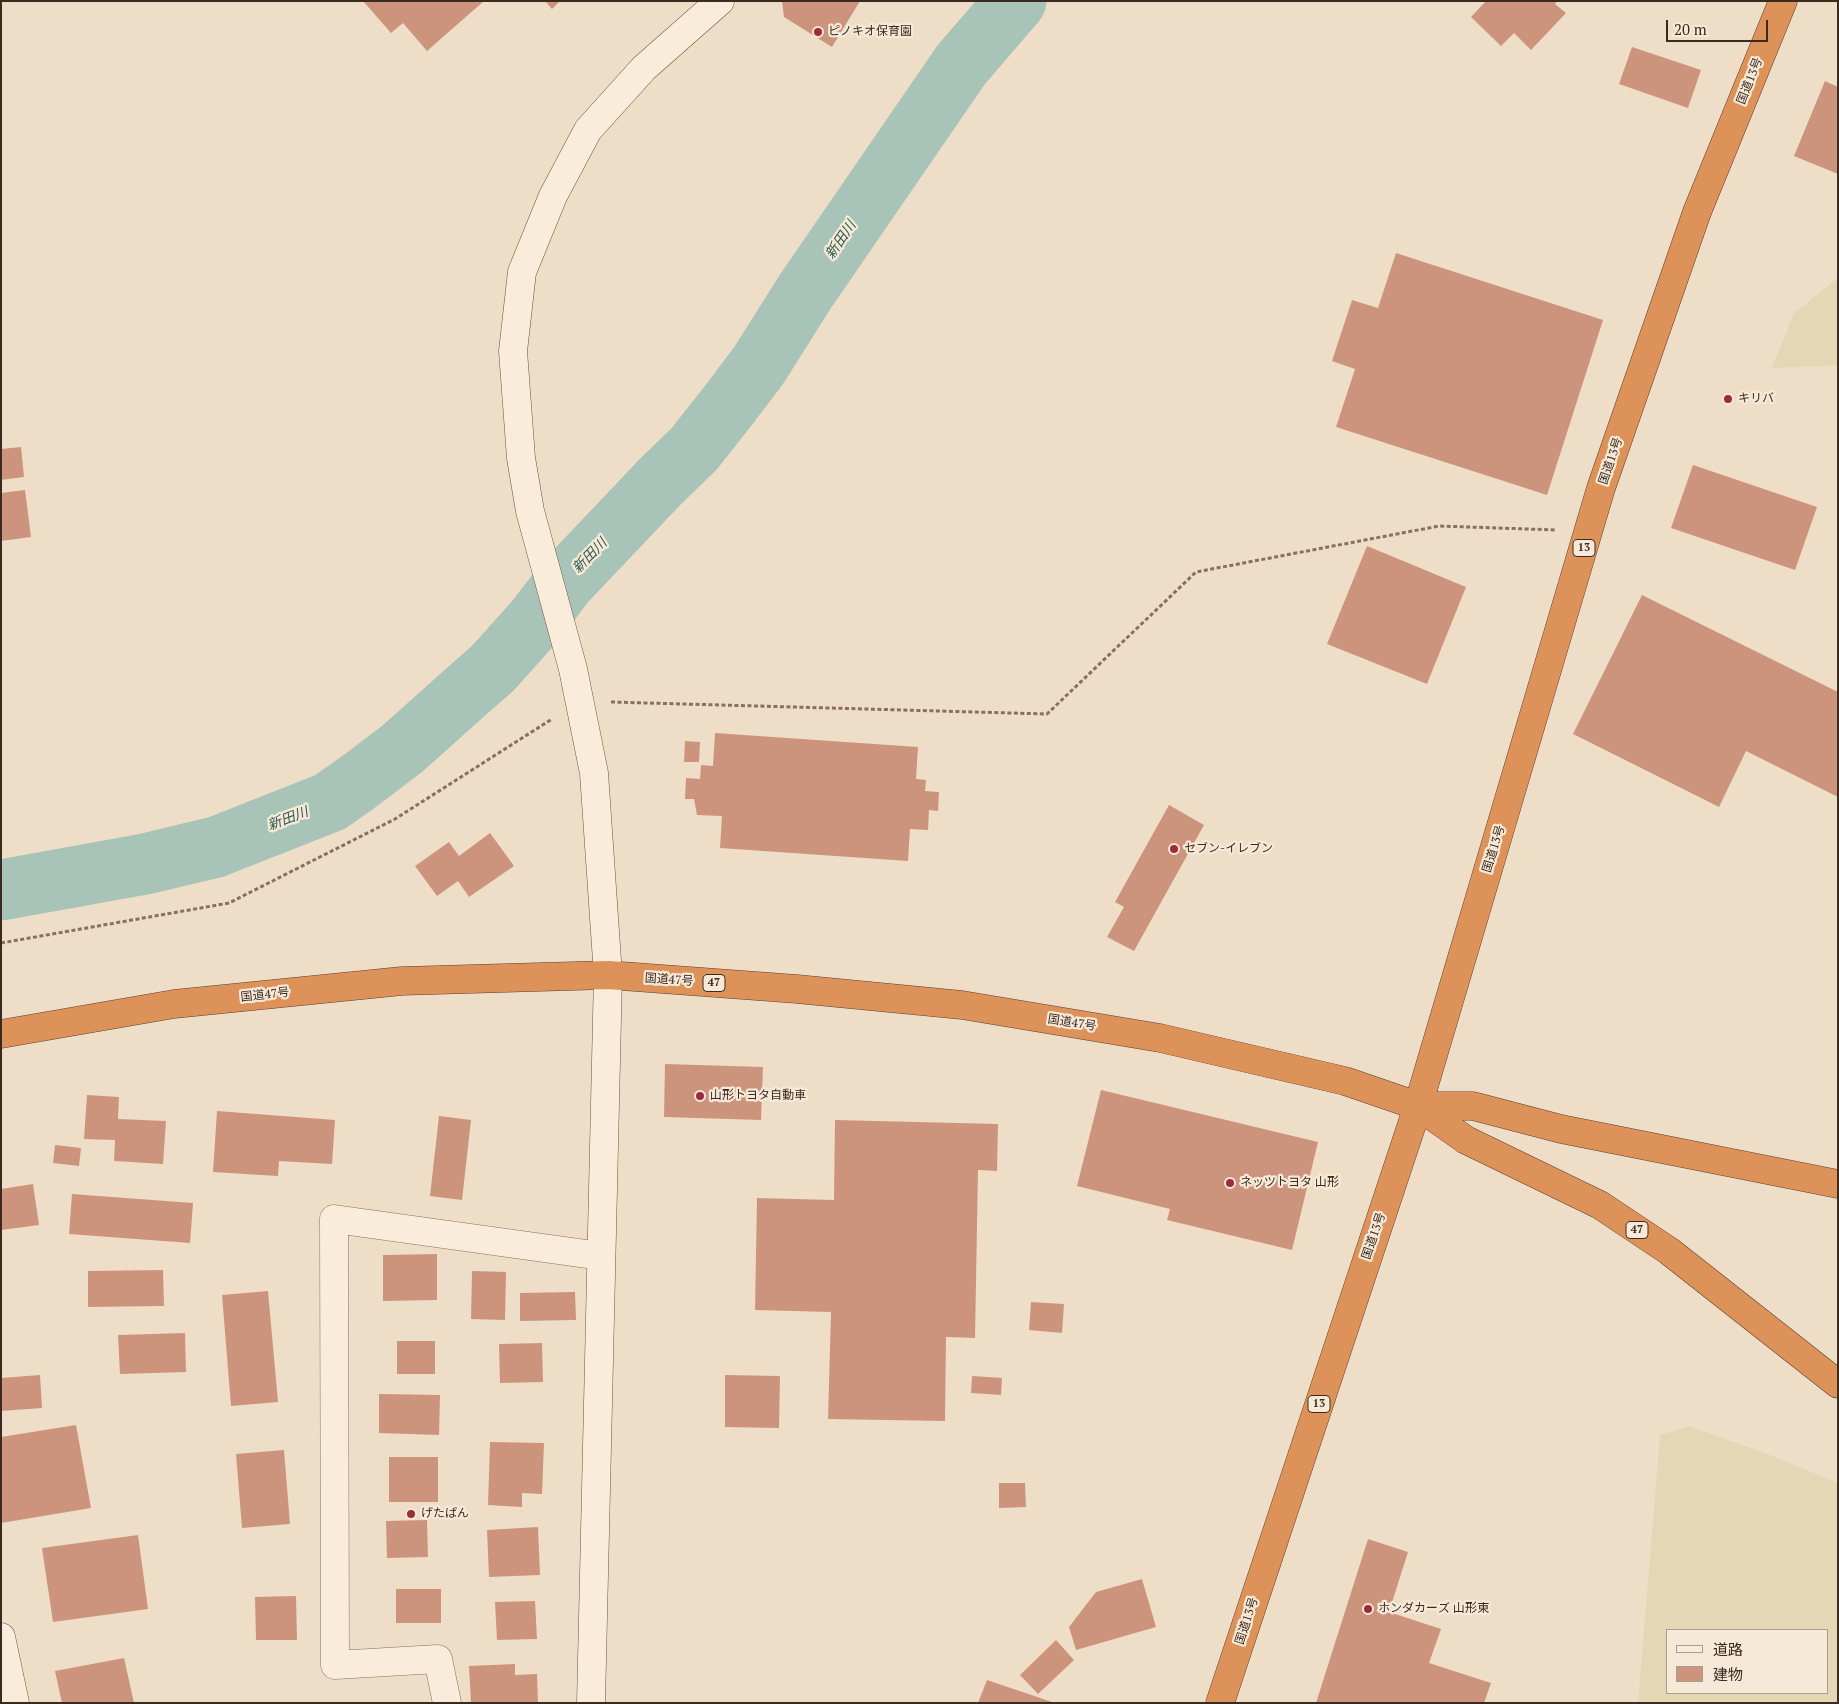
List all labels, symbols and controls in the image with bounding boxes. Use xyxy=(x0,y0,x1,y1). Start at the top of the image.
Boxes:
scale bar xyxy=(1669,10,1772,42)
text: 20 m xyxy=(1674,19,1707,39)
place label: ピノキオ保育園 xyxy=(828,25,912,39)
marker: ピノキオ保育園 xyxy=(812,26,824,38)
street label: 国道13号 xyxy=(1734,56,1766,106)
water label: 新田川 xyxy=(822,218,860,262)
place label: キリバ xyxy=(1738,392,1774,406)
marker: キリバ xyxy=(1722,393,1734,405)
street label: 国道13号 xyxy=(1596,436,1626,486)
water label: 新田川 xyxy=(569,535,611,577)
road number: 13 xyxy=(1573,540,1595,556)
water label: 新田川 xyxy=(265,804,311,834)
street label: 国道13号 xyxy=(1480,824,1508,874)
place label: セブン-イレブン xyxy=(1184,842,1273,856)
marker: セブン-イレブン xyxy=(1168,843,1180,855)
street label: 国道47号 xyxy=(644,971,694,989)
road number: 47 xyxy=(703,974,725,991)
street label: 国道47号 xyxy=(240,985,290,1005)
street label: 国道47号 xyxy=(1047,1012,1097,1034)
place label: 山形トヨタ自動車 xyxy=(710,1089,806,1103)
marker: 山形トヨタ自動車 xyxy=(694,1090,706,1102)
place label: ネッツトヨタ 山形 xyxy=(1240,1176,1339,1190)
marker: ネッツトヨタ 山形 xyxy=(1224,1177,1236,1189)
street label: 国道13号 xyxy=(1359,1211,1389,1261)
road number: 47 xyxy=(1626,1222,1648,1238)
road number: 13 xyxy=(1308,1396,1330,1412)
place label: げたぱん xyxy=(421,1507,469,1521)
marker: げたぱん xyxy=(405,1508,417,1520)
street label: 国道13号 xyxy=(1233,1596,1261,1646)
place label: ホンダカーズ 山形東 xyxy=(1378,1602,1489,1616)
marker: ホンダカーズ 山形東 xyxy=(1362,1603,1374,1615)
legend xyxy=(1666,1629,1829,1694)
text: 道路 xyxy=(1713,1639,1743,1659)
text: 建物 xyxy=(1713,1664,1743,1684)

